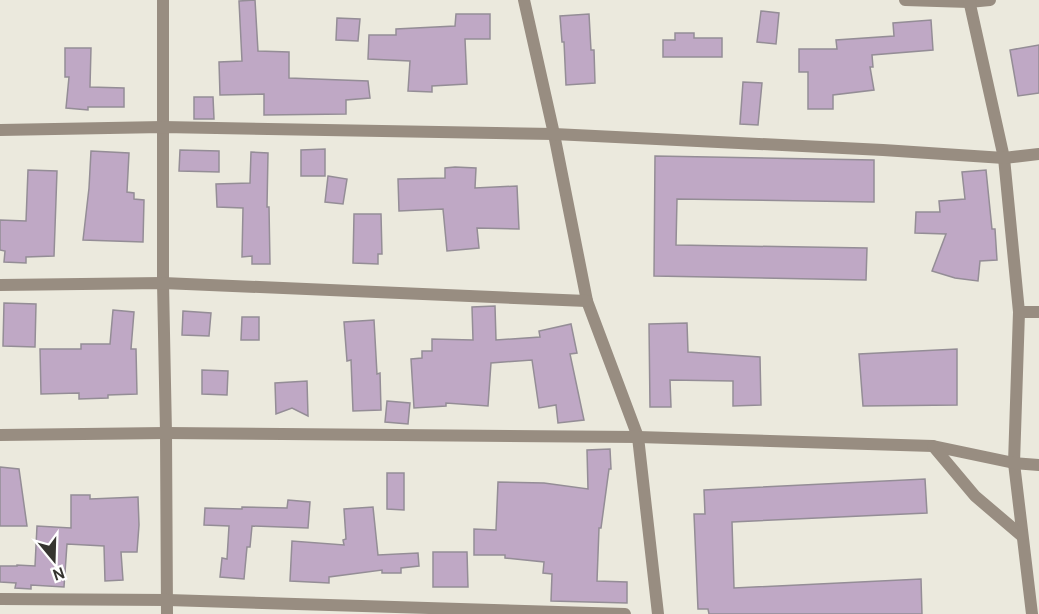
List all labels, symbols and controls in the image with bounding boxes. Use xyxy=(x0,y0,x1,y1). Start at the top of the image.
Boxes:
north arrow xyxy=(24,530,84,590)
text: N xyxy=(50,563,67,585)

